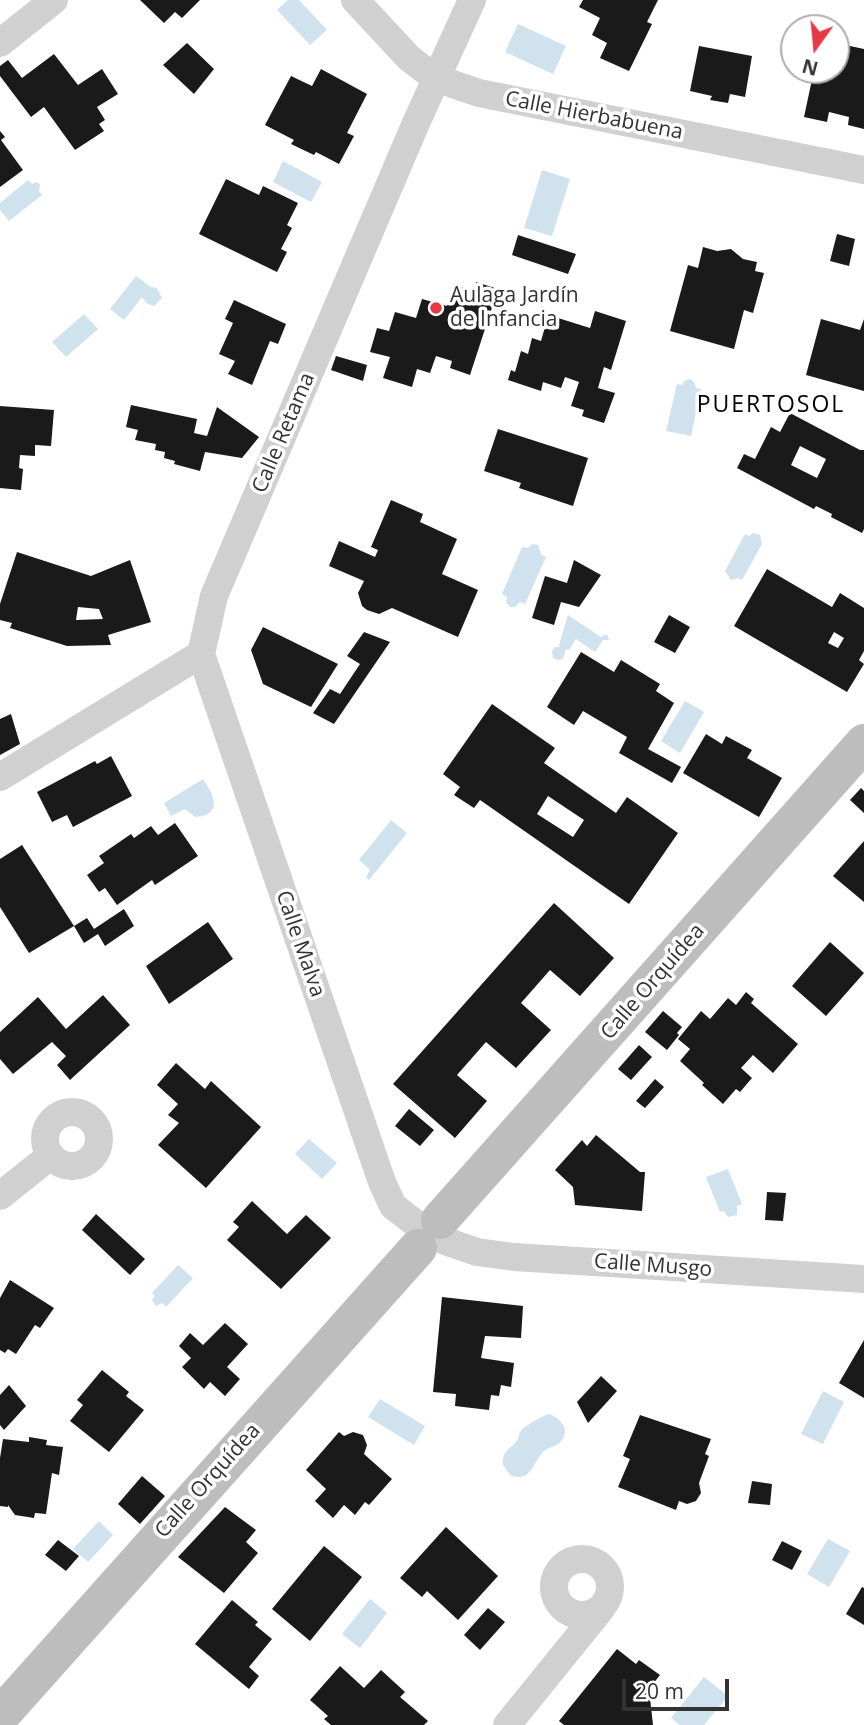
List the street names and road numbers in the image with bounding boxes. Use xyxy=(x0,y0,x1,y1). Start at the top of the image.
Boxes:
street label: Calle Hierbabuena xyxy=(503,86,685,146)
street label: Calle Retama xyxy=(247,369,321,497)
street label: Calle Malva xyxy=(270,888,330,1000)
street label: Calle Orquídea xyxy=(596,919,710,1045)
street label: Calle Musgo xyxy=(593,1249,713,1283)
street label: Calle Orquídea xyxy=(150,1419,266,1543)

